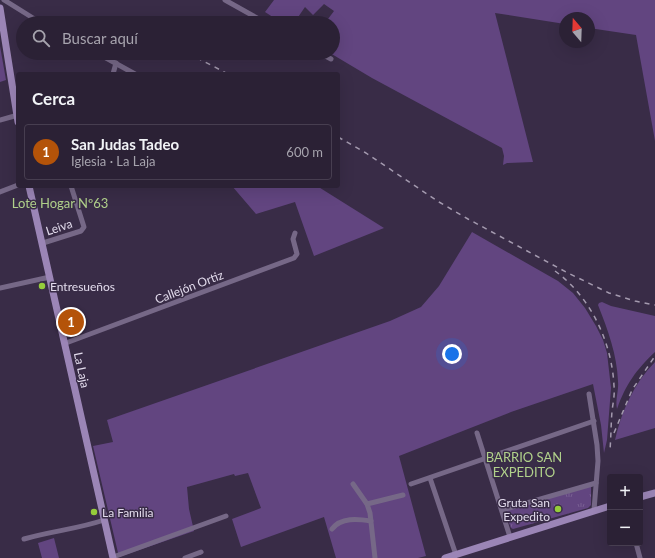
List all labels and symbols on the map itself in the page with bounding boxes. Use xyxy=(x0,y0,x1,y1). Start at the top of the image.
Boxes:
north arrow xyxy=(559,12,595,48)
district label: Lote Hogar Nº63 xyxy=(12,195,108,211)
street label: Leiva xyxy=(44,216,74,238)
street label: Callejón Ortiz xyxy=(153,267,226,307)
place label: Entresueños xyxy=(50,279,115,294)
marker: Entresueños xyxy=(37,281,47,291)
pin: 1 xyxy=(58,307,84,337)
your location xyxy=(442,344,462,364)
street label: La Laja xyxy=(71,351,93,389)
district label: BARRIO SAN EXPEDITO xyxy=(486,449,562,480)
place label: Gruta San Expedito xyxy=(498,495,550,524)
marker: Gruta San Expedito xyxy=(553,504,563,514)
place label: La Familia xyxy=(102,505,154,520)
marker: La Familia xyxy=(89,507,99,517)

